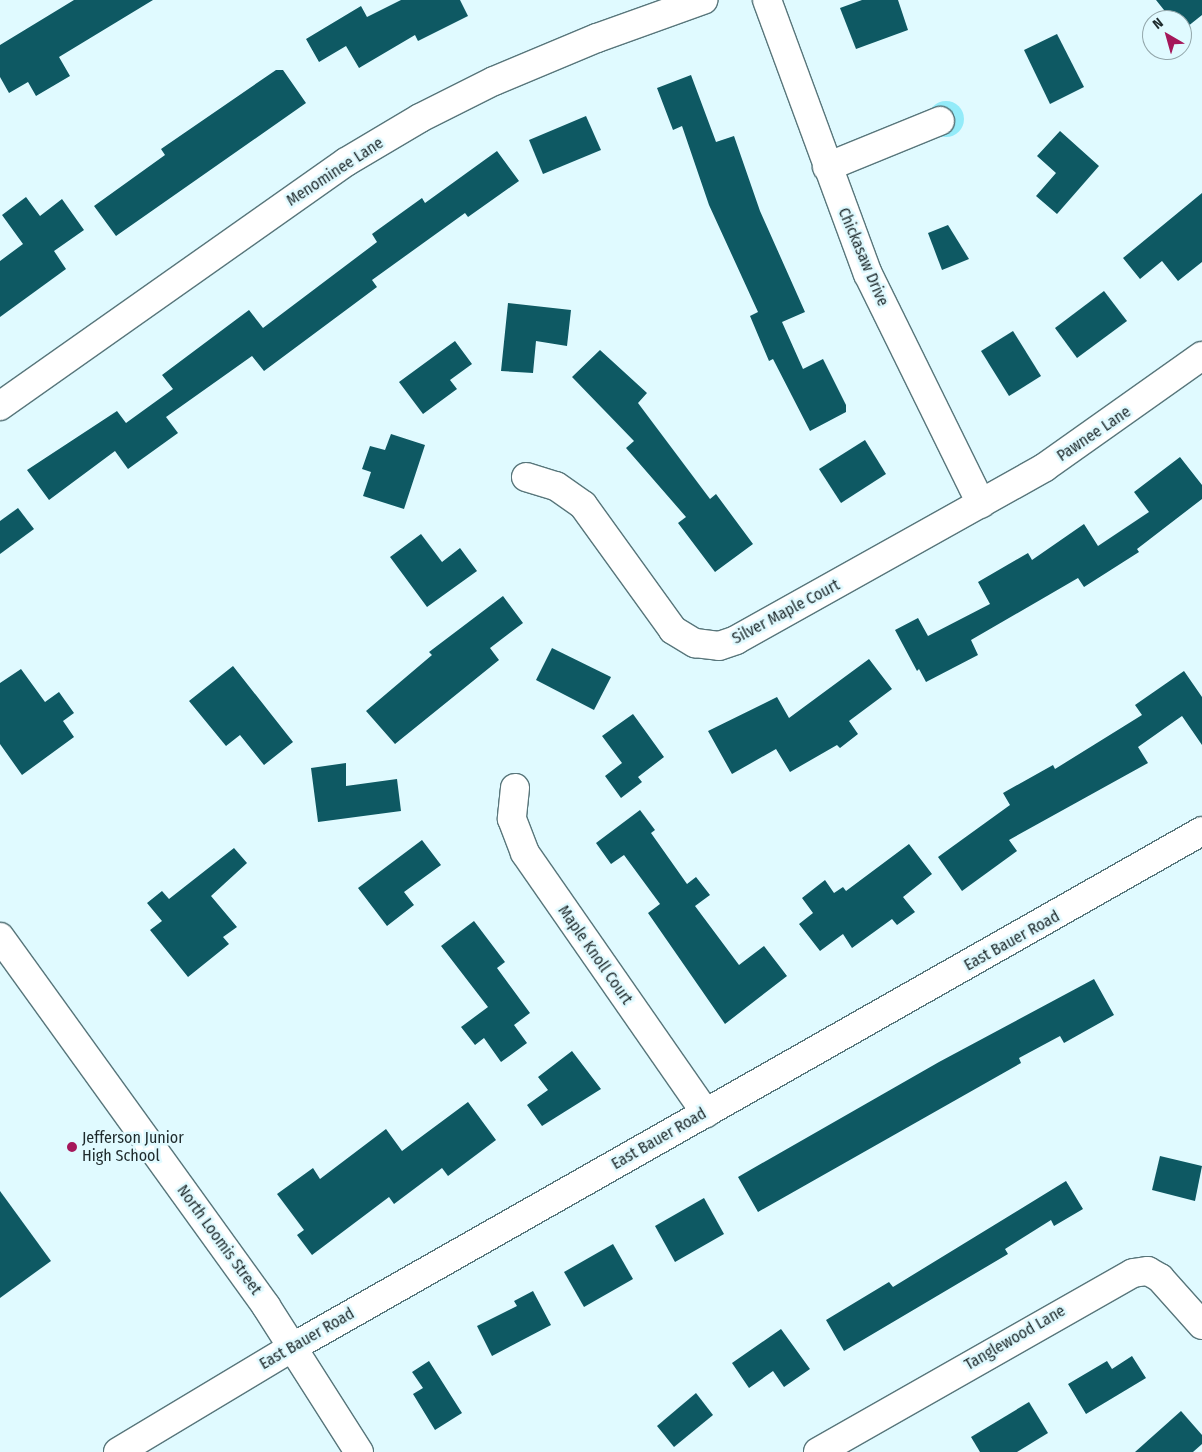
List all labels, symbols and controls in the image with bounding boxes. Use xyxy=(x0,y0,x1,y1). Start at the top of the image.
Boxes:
north arrow xyxy=(1142,10,1192,60)
text: N xyxy=(1150,14,1167,33)
street label: Menominee Lane xyxy=(283,134,387,210)
street label: Chickasaw Drive xyxy=(834,205,892,309)
street label: Pawnee Lane xyxy=(1053,402,1135,466)
street label: Silver Maple Court xyxy=(729,576,843,648)
street label: Maple Knoll Court xyxy=(554,902,636,1008)
street label: East Bauer Road xyxy=(961,907,1063,975)
street label: East Bauer Road xyxy=(608,1104,710,1174)
place label: Jefferson Junior High School xyxy=(82,1128,184,1166)
marker: Jefferson Junior High School xyxy=(66,1141,78,1153)
street label: North Loomis Street xyxy=(173,1181,265,1299)
street label: Tanglewood Lane xyxy=(961,1301,1069,1375)
street label: East Bauer Road xyxy=(256,1304,358,1374)

